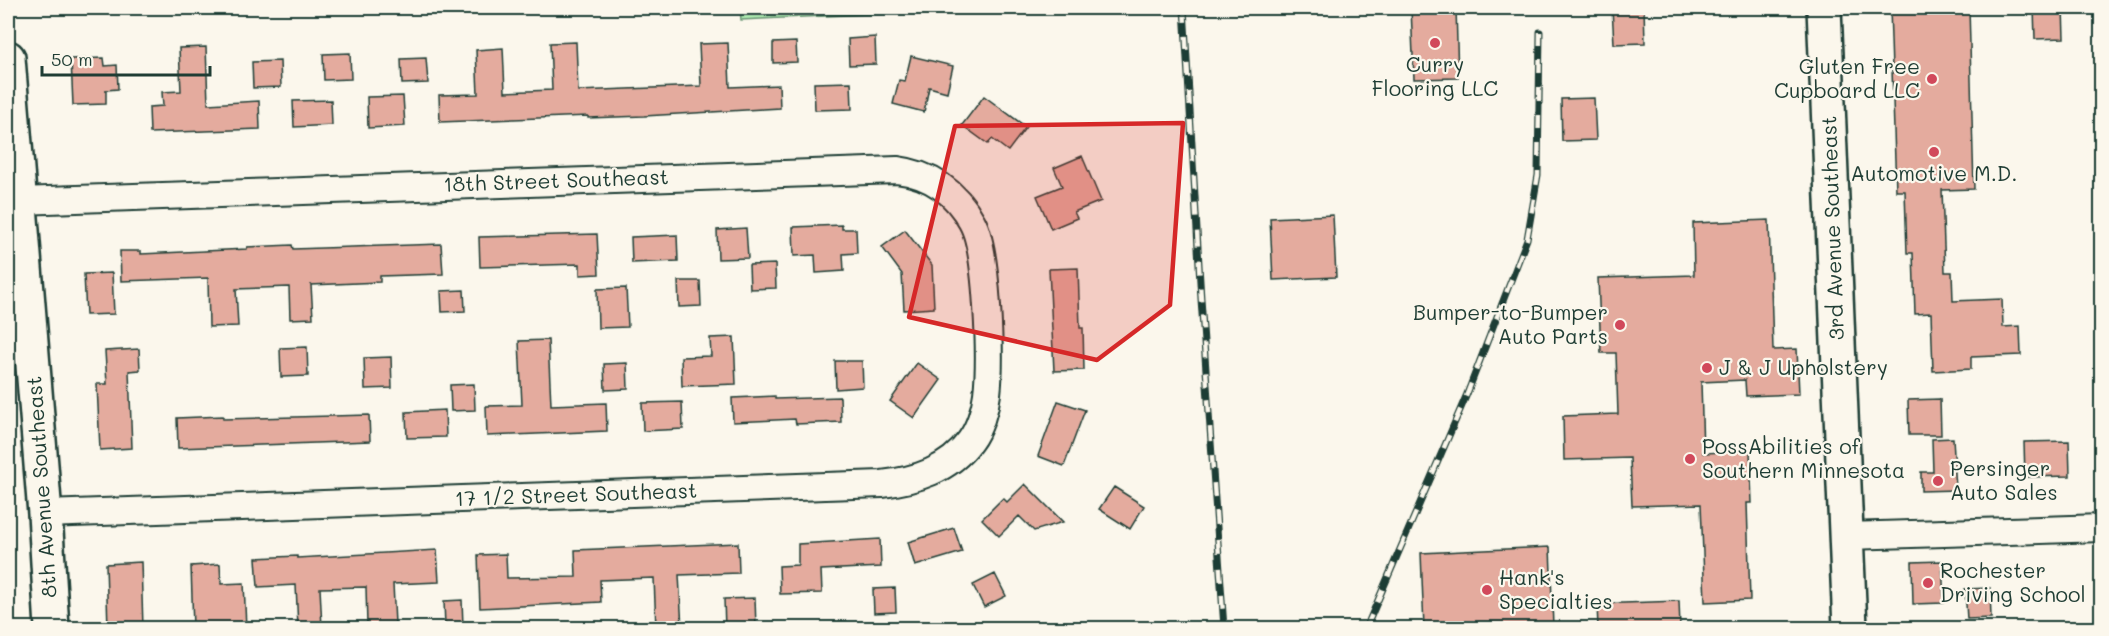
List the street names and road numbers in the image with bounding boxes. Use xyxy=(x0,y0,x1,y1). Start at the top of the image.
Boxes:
street label: 3rd Avenue Southeast xyxy=(1814,115,1849,341)
street label: 18th Street Southeast xyxy=(443,162,669,197)
street label: 8th Avenue Southeast xyxy=(19,375,62,599)
street label: 17 1/2 Street Southeast xyxy=(454,476,698,511)

